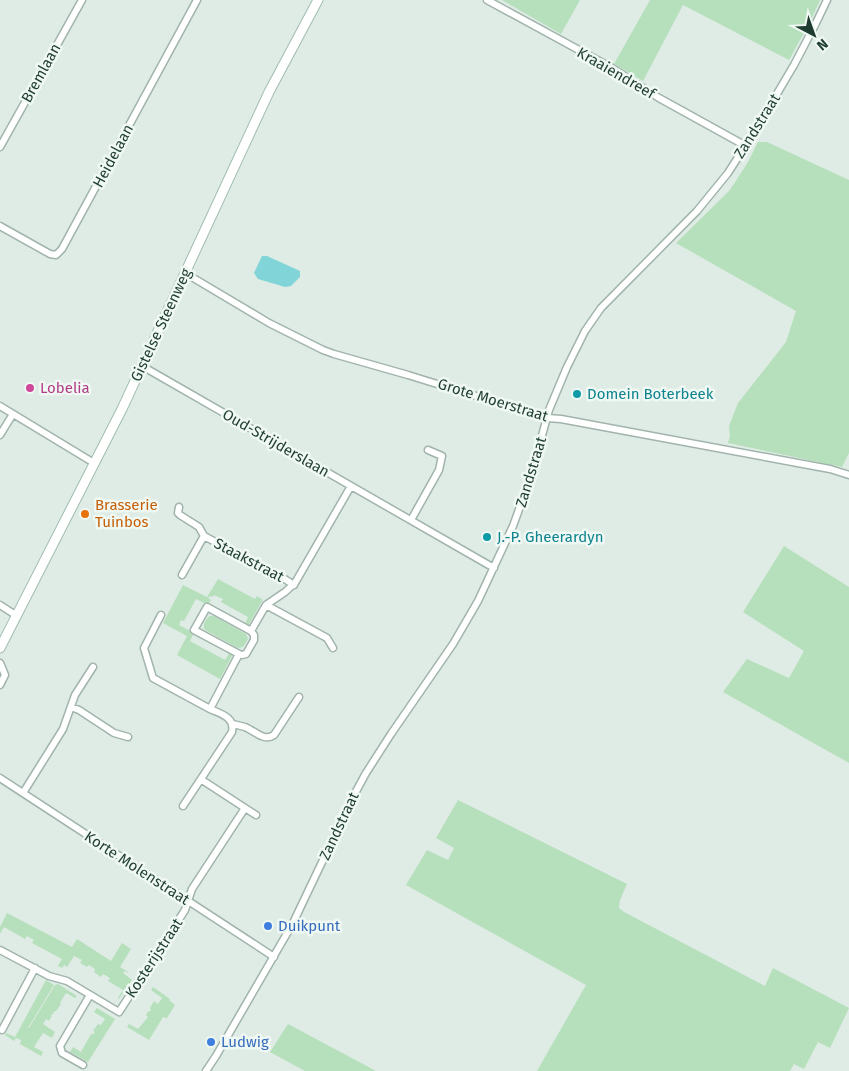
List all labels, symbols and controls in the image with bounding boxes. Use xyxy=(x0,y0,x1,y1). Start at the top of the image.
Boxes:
north arrow xyxy=(789,10,839,60)
text: N xyxy=(813,35,831,54)
street label: Bremlaan xyxy=(17,40,65,106)
street label: Kraaiendreef xyxy=(574,43,659,103)
street label: Zandstraat xyxy=(730,90,784,162)
street label: Heidelaan xyxy=(89,121,137,191)
street label: Gistelse Steenweg xyxy=(127,265,195,384)
street label: Grote Moerstraat xyxy=(436,375,551,426)
place label: Lobelia xyxy=(40,379,90,397)
marker: Lobelia xyxy=(24,382,36,394)
place label: Domein Boterbeek xyxy=(587,385,714,403)
marker: Domein Boterbeek xyxy=(571,388,583,400)
street label: Oud-Strijderslaan xyxy=(219,405,333,481)
street label: Zandstraat xyxy=(512,434,550,509)
place label: Brasserie Tuinbos xyxy=(95,496,158,531)
marker: Brasserie Tuinbos xyxy=(79,508,91,520)
place label: J.-P. Gheerardyn xyxy=(497,528,603,546)
marker: J.-P. Gheerardyn xyxy=(481,531,493,543)
street label: Staakstraat xyxy=(211,534,288,586)
street label: Zandstraat xyxy=(315,789,363,863)
street label: Korte Molenstraat xyxy=(81,827,193,909)
street label: Kosterijstraat xyxy=(122,914,187,1001)
place label: Duikpunt xyxy=(278,917,341,935)
marker: Duikpunt xyxy=(262,920,274,932)
place label: Ludwig xyxy=(221,1033,269,1051)
marker: Ludwig xyxy=(205,1036,217,1048)

